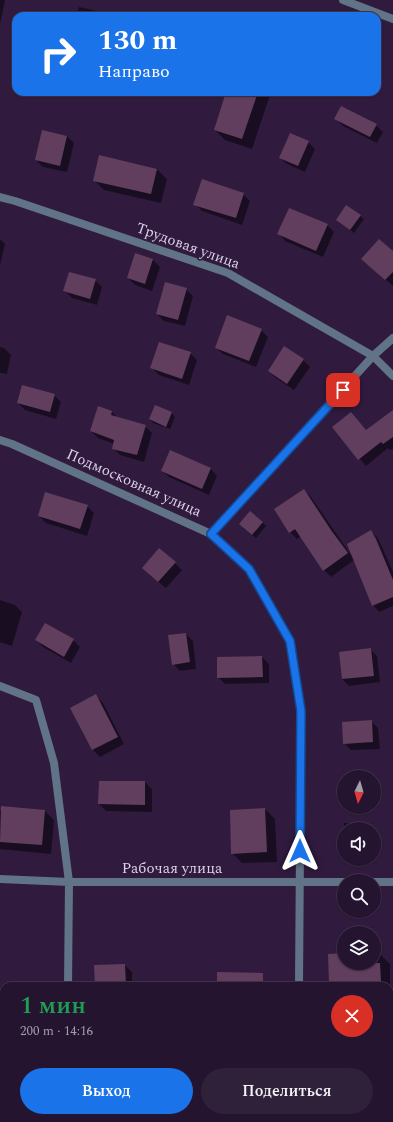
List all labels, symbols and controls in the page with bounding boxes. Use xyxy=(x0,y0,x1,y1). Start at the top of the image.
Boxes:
text: 130 m xyxy=(98,19,177,62)
icon: right xyxy=(32,28,84,80)
text: Направо xyxy=(98,58,170,85)
street label: Трудовая улица xyxy=(133,217,244,276)
pin xyxy=(326,373,360,407)
icon: arrive xyxy=(332,379,354,401)
street label: Подмосковная улица xyxy=(63,443,206,523)
north arrow xyxy=(337,770,381,814)
map controls xyxy=(337,770,381,970)
button: sound xyxy=(337,822,381,866)
position arrow xyxy=(279,830,321,872)
street label: Рабочая улица xyxy=(122,857,223,880)
button: search xyxy=(337,874,381,918)
button: layers xyxy=(337,926,381,970)
text: 1 мин xyxy=(20,988,86,1024)
button: close xyxy=(331,995,373,1037)
text: 200 m · 14:16 xyxy=(20,1021,93,1041)
button: Выход xyxy=(20,1068,193,1114)
button: Поделиться xyxy=(201,1068,373,1114)

